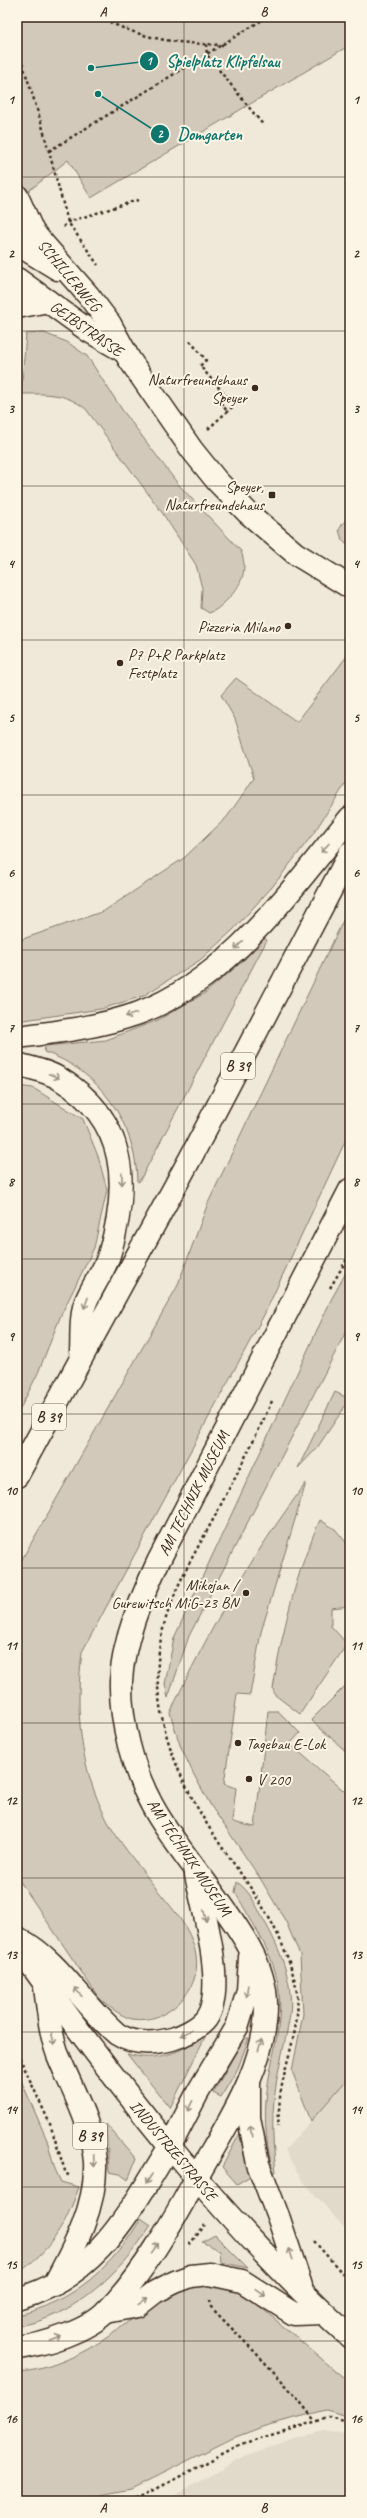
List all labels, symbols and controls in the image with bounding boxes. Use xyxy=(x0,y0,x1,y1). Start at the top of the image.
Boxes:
text: A xyxy=(100,4,108,20)
text: B xyxy=(261,4,269,20)
callout: Spielplatz Klipfelsau xyxy=(139,46,288,75)
text: Spielplatz Klipfelsau xyxy=(166,51,281,72)
text: 1 xyxy=(146,53,153,69)
text: 1 xyxy=(8,92,16,108)
text: 1 xyxy=(353,92,361,108)
callout: Domgarten xyxy=(150,119,250,148)
text: Domgarten xyxy=(178,124,243,145)
text: 2 xyxy=(157,126,164,142)
street label: SCHILLERWEG xyxy=(33,235,107,317)
text: 2 xyxy=(8,246,15,262)
text: 2 xyxy=(353,246,360,262)
street label: GEIBSTRASSE xyxy=(46,296,129,363)
place label: Naturfreundehaus Speyer xyxy=(148,370,249,408)
marker: Naturfreundehaus Speyer xyxy=(250,383,260,393)
text: 3 xyxy=(8,401,15,417)
text: 3 xyxy=(353,401,360,417)
place label: Speyer, Naturfreundehaus xyxy=(165,477,266,515)
marker: Speyer, Naturfreundehaus xyxy=(267,490,277,500)
text: 4 xyxy=(8,556,16,572)
text: 4 xyxy=(353,556,361,572)
place label: Pizzeria Milano xyxy=(198,617,281,637)
marker: Pizzeria Milano xyxy=(283,621,293,631)
place label: P7 P+R Parkplatz Festplatz xyxy=(128,645,225,683)
marker: P7 P+R Parkplatz Festplatz xyxy=(115,658,125,668)
text: 5 xyxy=(8,710,15,726)
text: 5 xyxy=(353,710,360,726)
one-way arrow xyxy=(320,842,329,853)
text: 6 xyxy=(8,865,15,881)
text: 6 xyxy=(353,865,360,881)
one-way arrow xyxy=(234,941,245,950)
one-way arrow xyxy=(125,1012,138,1019)
text: 7 xyxy=(8,1020,15,1036)
text: 7 xyxy=(353,1020,360,1036)
road number: B 39 xyxy=(221,1053,255,1079)
one-way arrow xyxy=(47,1073,59,1081)
one-way arrow xyxy=(118,1172,126,1185)
text: 8 xyxy=(8,1174,16,1190)
text: 8 xyxy=(353,1174,361,1190)
one-way arrow xyxy=(82,1296,90,1308)
text: 9 xyxy=(8,1329,15,1345)
text: 9 xyxy=(353,1329,360,1345)
road number: B 39 xyxy=(32,1404,66,1430)
street label: AM TECHNIK MUSEUM xyxy=(154,1426,235,1559)
text: 10 xyxy=(5,1483,18,1499)
text: 10 xyxy=(350,1483,363,1499)
place label: Mikojan / Gurewitsch MiG-23 BN xyxy=(111,1575,242,1613)
marker: Mikojan / Gurewitsch MiG-23 BN xyxy=(241,1588,251,1598)
text: 11 xyxy=(5,1638,19,1654)
text: 11 xyxy=(350,1638,364,1654)
place label: Tagebau E-Lok xyxy=(246,1734,326,1754)
marker: Tagebau E-Lok xyxy=(233,1738,243,1748)
place label: V 200 xyxy=(257,1770,292,1790)
marker: V 200 xyxy=(244,1774,254,1784)
text: 12 xyxy=(5,1793,18,1809)
text: 12 xyxy=(350,1793,363,1809)
street label: AM TECHNIK MUSEUM xyxy=(143,1795,237,1921)
one-way arrow xyxy=(201,1909,209,1922)
text: 13 xyxy=(5,1947,18,1963)
text: 13 xyxy=(350,1947,363,1963)
one-way arrow xyxy=(243,1984,251,1997)
one-way arrow xyxy=(73,1987,82,1997)
one-way arrow xyxy=(180,2030,192,2038)
one-way arrow xyxy=(50,2032,58,2045)
one-way arrow xyxy=(257,2038,265,2051)
street label: INDUSTRIESTRASSE xyxy=(125,2096,223,2207)
one-way arrow xyxy=(186,2100,194,2112)
text: 14 xyxy=(5,2102,19,2118)
text: 14 xyxy=(350,2102,364,2118)
road number: B 39 xyxy=(73,2123,107,2149)
one-way arrow xyxy=(247,2125,255,2138)
one-way arrow xyxy=(90,2154,98,2167)
one-way arrow xyxy=(145,2173,153,2184)
one-way arrow xyxy=(151,2243,159,2254)
one-way arrow xyxy=(286,2248,294,2260)
text: 15 xyxy=(5,2257,18,2273)
text: 15 xyxy=(350,2257,363,2273)
one-way arrow xyxy=(256,2289,267,2297)
one-way arrow xyxy=(137,2297,148,2305)
one-way arrow xyxy=(48,2334,60,2342)
text: 16 xyxy=(5,2411,18,2427)
text: 16 xyxy=(350,2411,363,2427)
text: A xyxy=(100,2500,108,2516)
text: B xyxy=(261,2500,269,2516)

